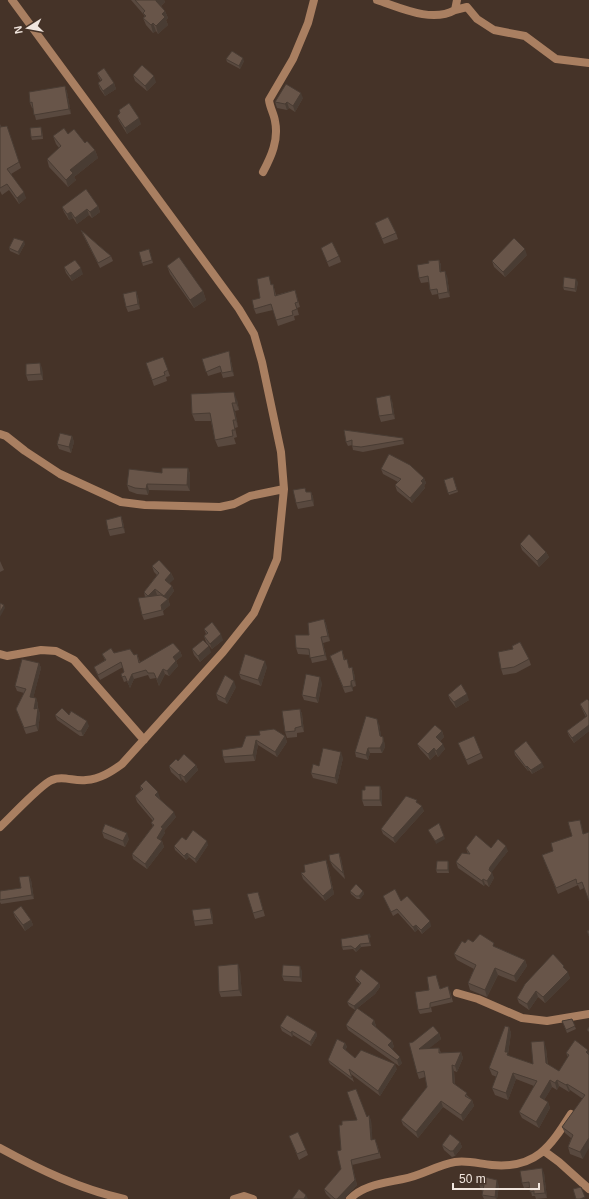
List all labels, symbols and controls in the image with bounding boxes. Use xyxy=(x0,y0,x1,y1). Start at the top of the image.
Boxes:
north arrow xyxy=(8,8,48,48)
text: N xyxy=(12,25,25,35)
scale bar xyxy=(453,1165,539,1191)
text: 50 m xyxy=(459,1172,486,1186)

